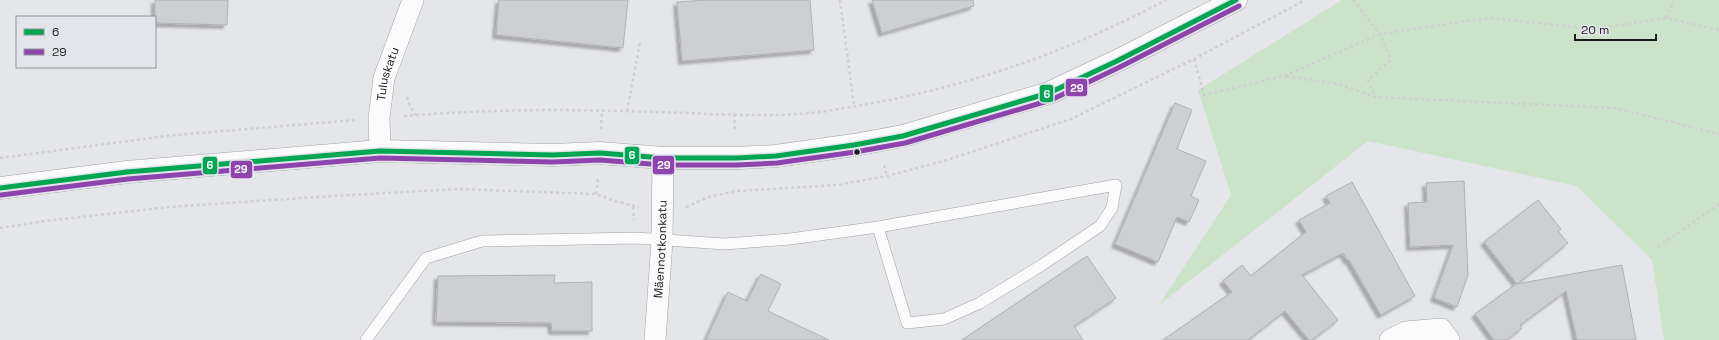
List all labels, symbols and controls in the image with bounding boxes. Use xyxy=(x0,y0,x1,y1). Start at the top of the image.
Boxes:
legend xyxy=(16,16,156,68)
scale bar xyxy=(1575,16,1656,42)
text: 20 m xyxy=(1581,22,1609,38)
text: 6 xyxy=(52,24,59,40)
text: 29 xyxy=(52,44,67,60)
street label: Tuluskatu xyxy=(373,45,403,102)
line badge: 29 xyxy=(1065,78,1088,97)
text: 29 xyxy=(1070,81,1084,95)
line badge: 6 xyxy=(1039,84,1054,103)
text: 6 xyxy=(1044,87,1051,101)
line badge: 6 xyxy=(624,146,640,165)
unlabelled marker xyxy=(852,147,862,157)
text: 6 xyxy=(629,148,636,162)
line badge: 29 xyxy=(652,155,675,175)
line badge: 6 xyxy=(202,156,218,175)
text: 6 xyxy=(207,158,214,172)
text: 29 xyxy=(657,158,671,172)
line badge: 29 xyxy=(230,160,253,179)
text: 29 xyxy=(234,162,248,176)
street label: Mäennotkonkatu xyxy=(650,200,670,299)

